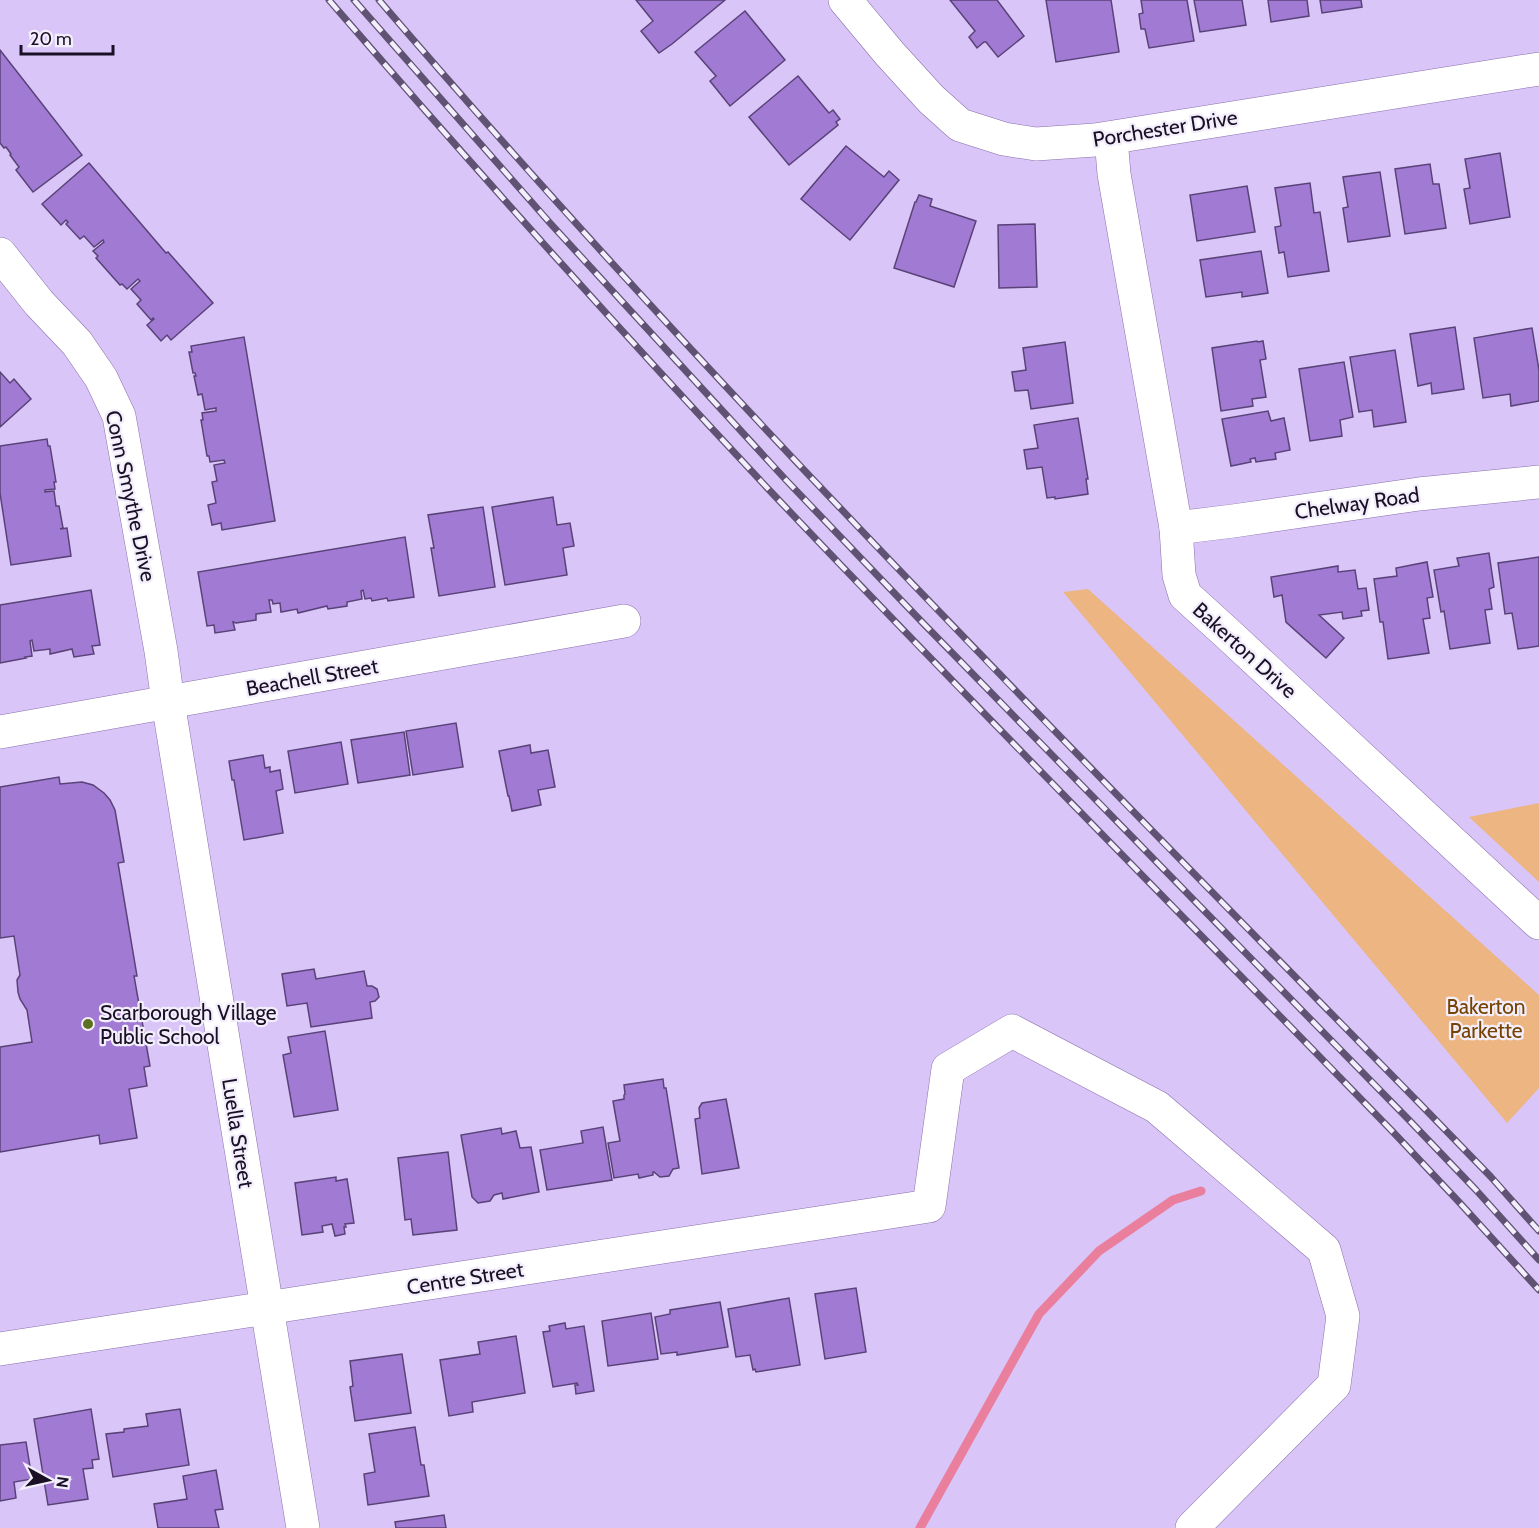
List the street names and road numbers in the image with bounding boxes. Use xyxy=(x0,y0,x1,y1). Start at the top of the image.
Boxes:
street label: Porchester Drive xyxy=(1091,104,1239,152)
street label: Conn Smythe Drive xyxy=(101,408,161,584)
street label: Chelway Road xyxy=(1293,482,1421,524)
street label: Bakerton Drive xyxy=(1188,597,1302,703)
street label: Beachell Street xyxy=(244,653,380,701)
street label: Luella Street xyxy=(217,1076,259,1190)
street label: Centre Street xyxy=(405,1256,525,1300)

